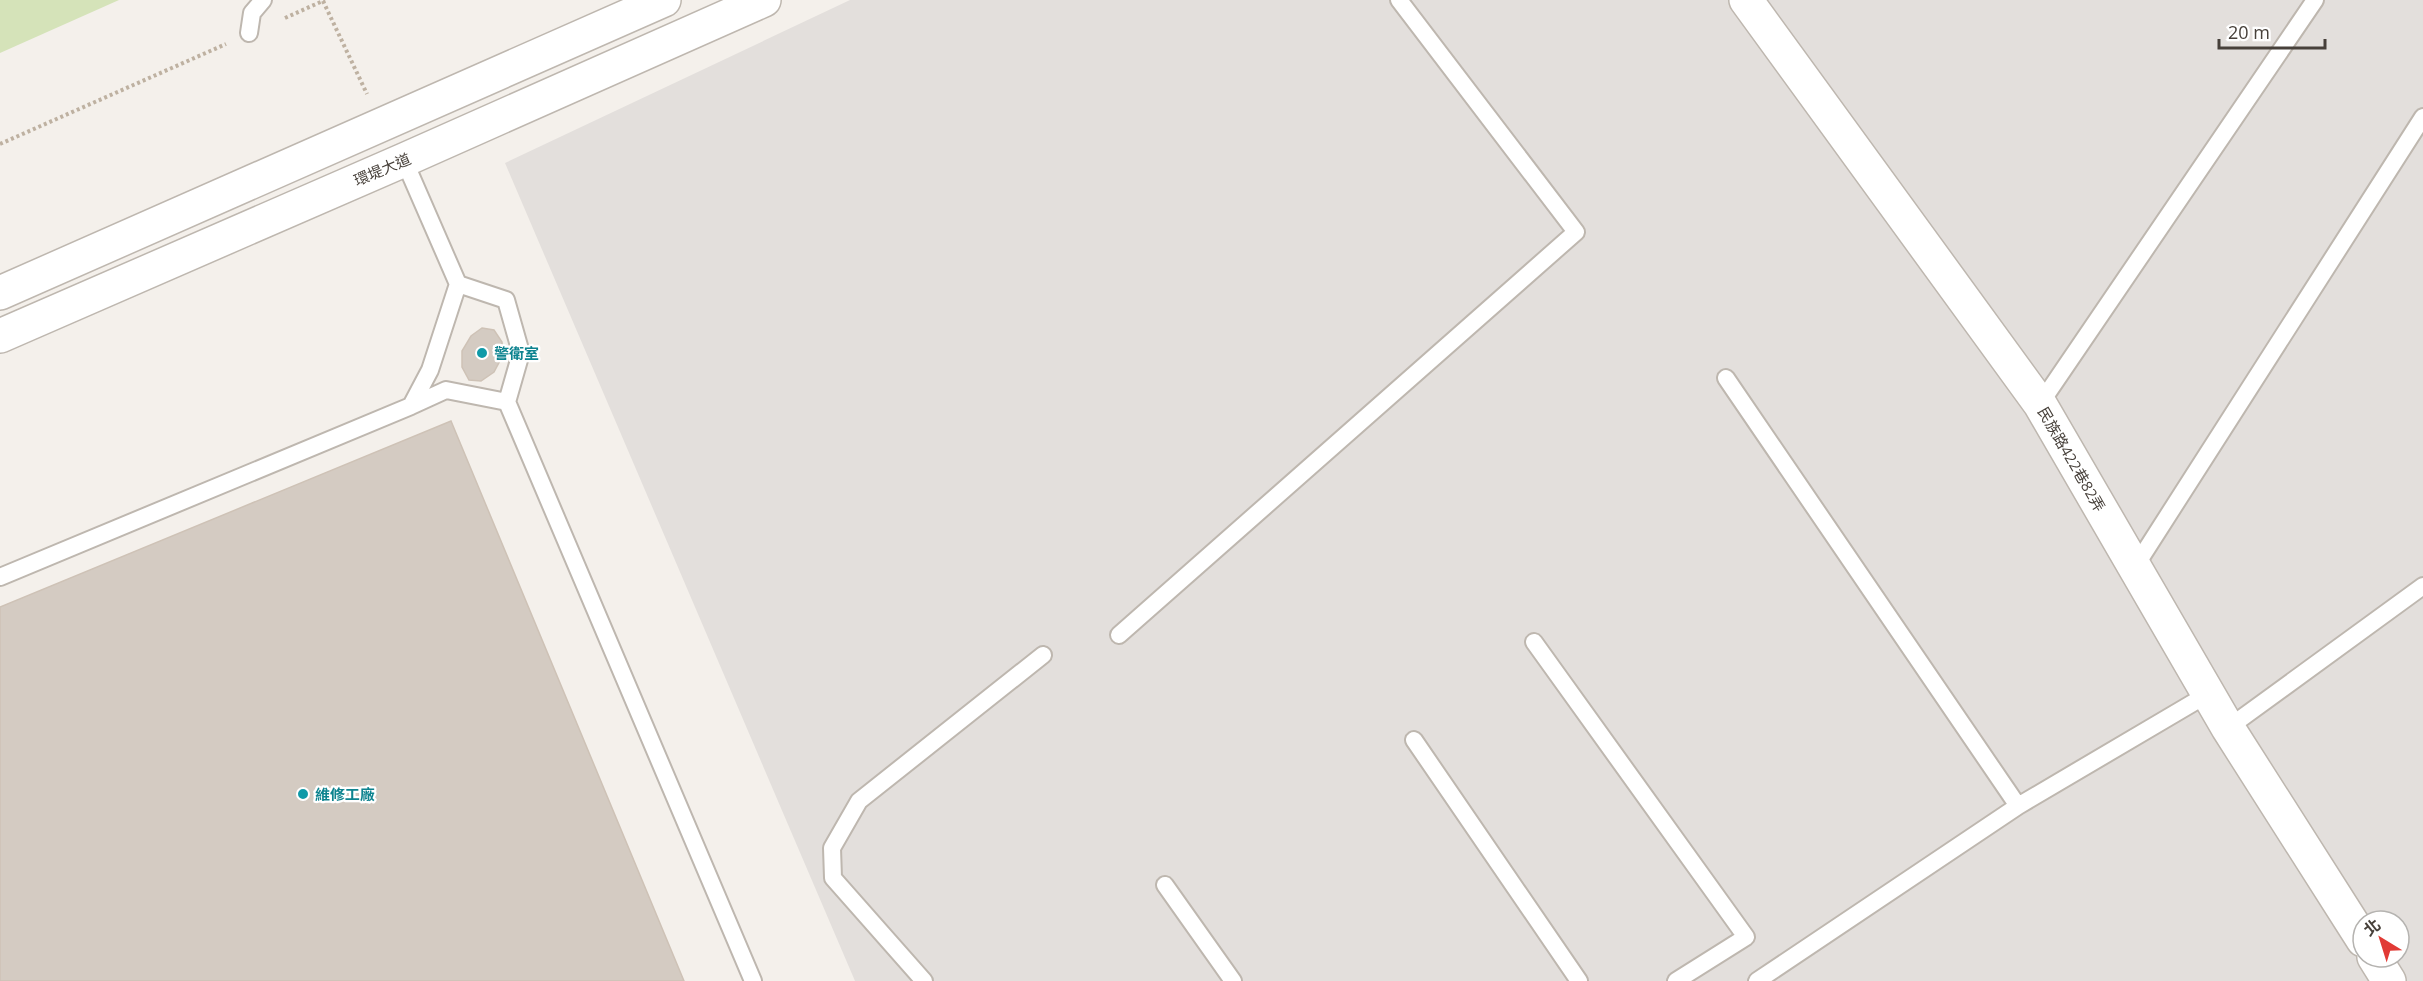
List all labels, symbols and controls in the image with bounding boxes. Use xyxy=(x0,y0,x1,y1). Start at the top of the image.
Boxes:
scale bar xyxy=(2219,12,2326,50)
text: 20 m xyxy=(2228,20,2270,44)
street label: 環堤大道 xyxy=(350,148,414,190)
place label: 警衛室 xyxy=(494,343,539,363)
marker: 警衛室 xyxy=(475,346,489,360)
street label: 民族路422巷82弄 xyxy=(2034,403,2110,515)
place label: 維修工廠 xyxy=(315,784,375,804)
marker: 維修工廠 xyxy=(296,787,310,801)
north arrow xyxy=(2351,909,2411,969)
text: 北 xyxy=(2359,914,2385,941)

